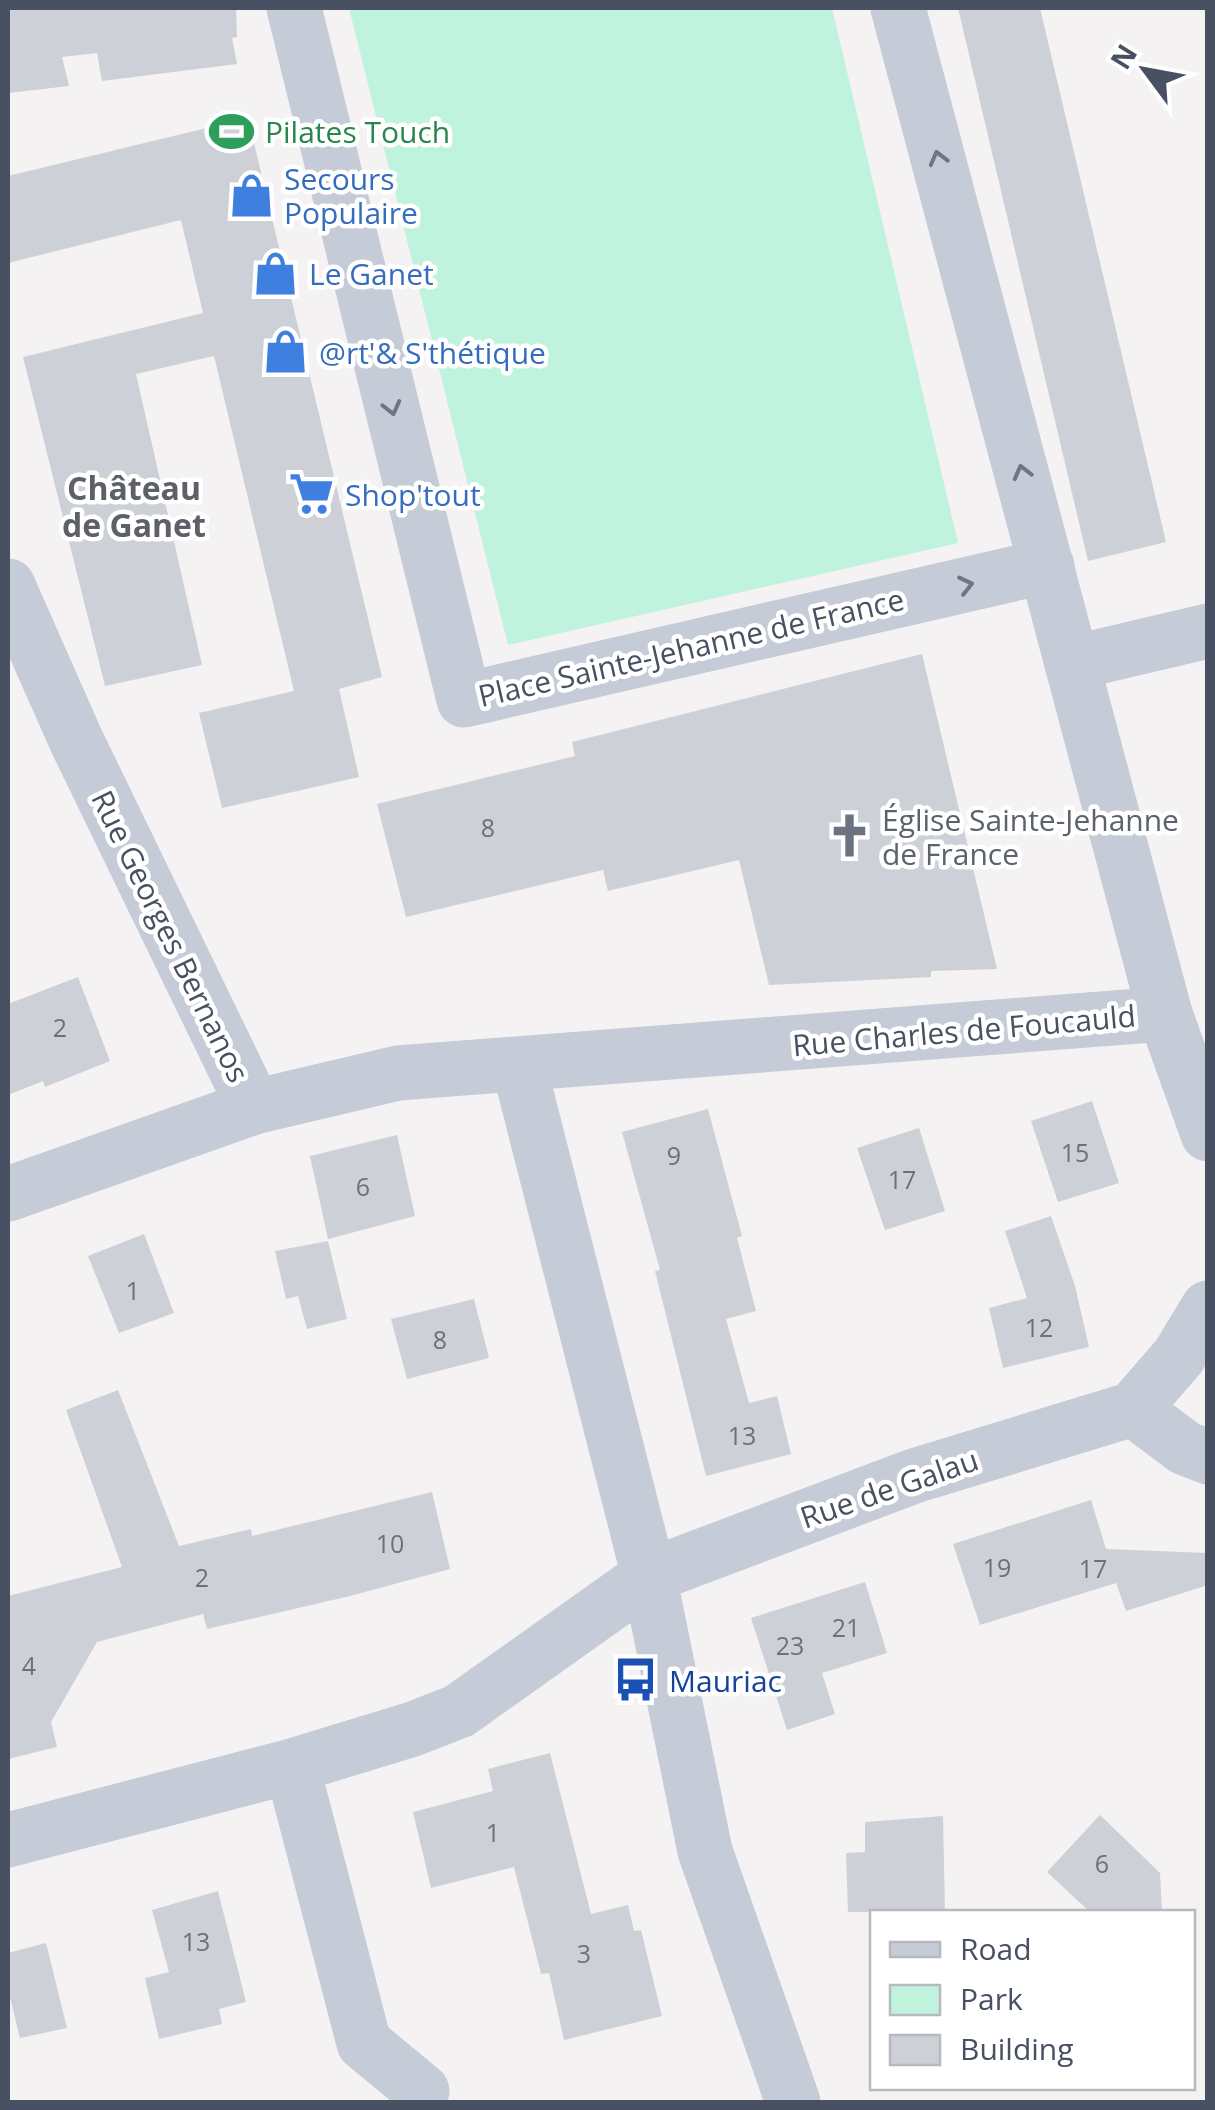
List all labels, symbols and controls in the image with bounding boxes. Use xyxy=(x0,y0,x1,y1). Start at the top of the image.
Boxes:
north arrow xyxy=(1095,20,1195,120)
text: N xyxy=(1101,37,1145,76)
sports icon: Pilates Touch xyxy=(208,107,256,155)
place label: Pilates Touch xyxy=(265,111,450,152)
one-way arrow xyxy=(929,150,950,167)
place label: Secours Populaire xyxy=(284,158,418,233)
shop icon: Secours Populaire xyxy=(227,171,275,219)
shop icon: Le Ganet xyxy=(252,249,300,297)
place label: Le Ganet xyxy=(309,253,434,294)
shop icon: @rt'& S'thétique xyxy=(262,328,310,376)
place label: @rt'& S'thétique xyxy=(319,332,546,373)
one-way arrow xyxy=(381,399,402,416)
one-way arrow xyxy=(1013,464,1034,481)
district label: Château de Ganet xyxy=(62,466,206,546)
supermarket icon: Shop'tout xyxy=(288,470,336,518)
place label: Shop'tout xyxy=(345,474,481,515)
one-way arrow xyxy=(957,576,974,597)
street label: Place Sainte-Jehanne de France xyxy=(474,578,908,716)
street label: Rue Georges Bernanos xyxy=(82,783,260,1089)
place label: Église Sainte-Jehanne de France xyxy=(882,799,1179,874)
house number: 8 xyxy=(481,810,495,844)
church icon: Église Sainte-Jehanne de France xyxy=(825,812,873,860)
street label: Rue Charles de Foucauld xyxy=(791,995,1137,1065)
house number: 2 xyxy=(53,1010,67,1044)
house number: 15 xyxy=(1061,1135,1089,1169)
house number: 9 xyxy=(667,1138,681,1172)
house number: 17 xyxy=(888,1162,916,1196)
house number: 6 xyxy=(356,1169,370,1203)
house number: 1 xyxy=(126,1273,140,1307)
house number: 12 xyxy=(1025,1310,1053,1344)
house number: 8 xyxy=(433,1322,447,1356)
house number: 13 xyxy=(728,1418,756,1452)
street label: Rue de Galau xyxy=(795,1438,983,1538)
house number: 10 xyxy=(376,1526,404,1560)
house number: 19 xyxy=(983,1550,1011,1584)
house number: 17 xyxy=(1079,1551,1107,1585)
house number: 2 xyxy=(195,1560,209,1594)
house number: 21 xyxy=(832,1610,860,1644)
house number: 23 xyxy=(776,1628,804,1662)
house number: 4 xyxy=(22,1648,36,1682)
bus stop icon: Mauriac xyxy=(612,1656,660,1704)
place label: Mauriac xyxy=(669,1660,782,1701)
house number: 1 xyxy=(486,1815,500,1849)
house number: 6 xyxy=(1095,1846,1109,1880)
legend xyxy=(870,1910,1195,2090)
house number: 13 xyxy=(182,1924,210,1958)
text: Road xyxy=(960,1928,1032,1969)
house number: 3 xyxy=(577,1936,591,1970)
text: Park xyxy=(960,1978,1023,2019)
text: Building xyxy=(960,2028,1074,2069)

